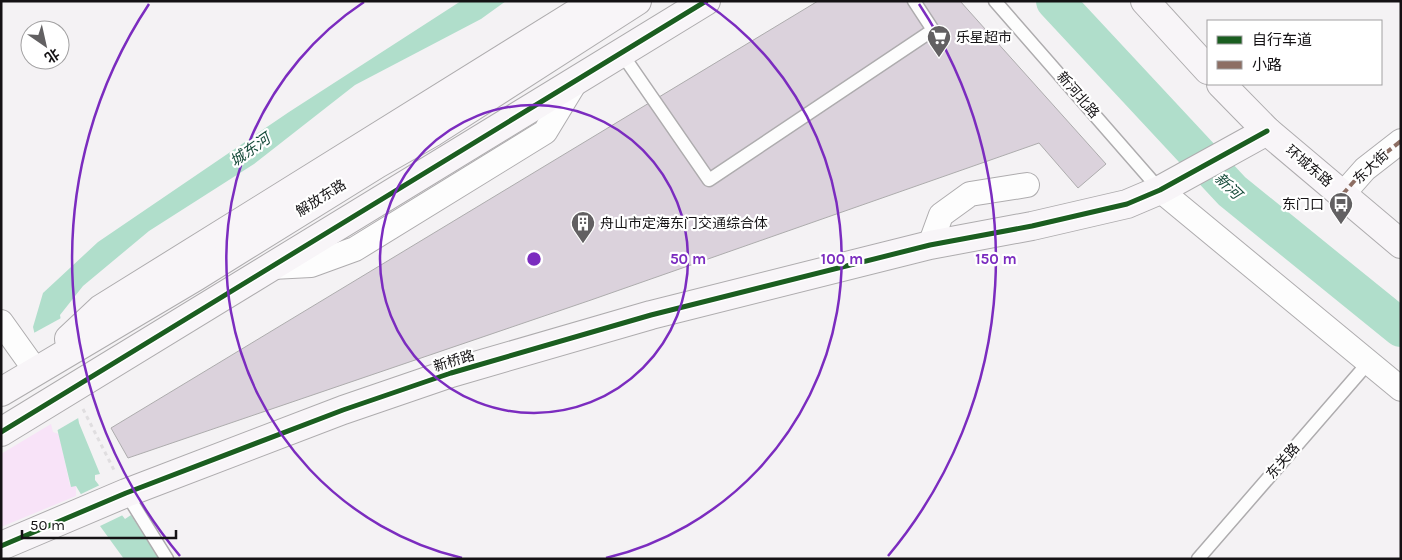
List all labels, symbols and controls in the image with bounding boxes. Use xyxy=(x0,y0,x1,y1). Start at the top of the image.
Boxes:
north arrow xyxy=(20,20,70,70)
legend xyxy=(1207,20,1382,85)
supermarket icon: 乐星超市 xyxy=(926,24,952,58)
place label: 乐星超市 xyxy=(956,29,1012,46)
text: 自行车道 xyxy=(1252,31,1312,49)
text: 北 xyxy=(41,44,63,66)
text: 小路 xyxy=(1252,56,1282,74)
street label: 新河北路 xyxy=(1053,68,1103,122)
water label: 城东河 xyxy=(226,128,276,170)
street label: 环城东路 xyxy=(1282,141,1336,191)
street label: 东大街 xyxy=(1350,146,1392,188)
water label: 新河 xyxy=(1211,169,1247,205)
street label: 解放东路 xyxy=(293,176,349,220)
bus stop icon: 东门口 xyxy=(1328,191,1354,225)
place label: 东门口 xyxy=(1282,196,1324,213)
building icon: 舟山市定海东门交通综合体 xyxy=(570,210,596,244)
place label: 舟山市定海东门交通综合体 xyxy=(600,215,768,232)
centre of rings xyxy=(525,250,543,268)
text: 50 m xyxy=(670,250,706,268)
text: 100 m xyxy=(821,250,863,268)
text: 150 m xyxy=(975,250,1017,268)
street label: 新桥路 xyxy=(431,347,477,375)
street label: 东关路 xyxy=(1263,440,1303,482)
scale bar xyxy=(22,508,176,540)
text: 50 m xyxy=(30,516,65,534)

